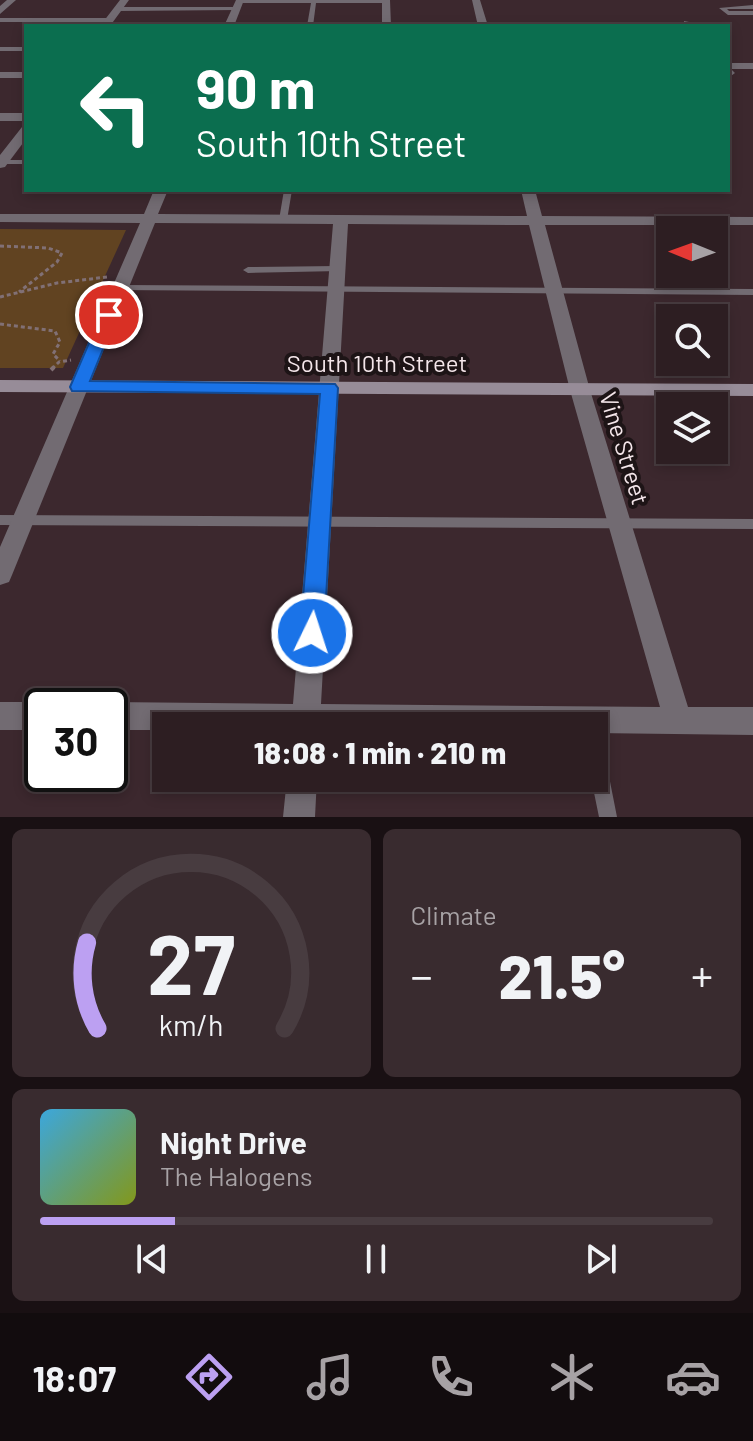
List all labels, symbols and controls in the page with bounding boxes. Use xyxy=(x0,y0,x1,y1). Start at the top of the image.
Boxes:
text: 90 m xyxy=(196,53,316,120)
icon: left xyxy=(64,56,168,160)
text: South 10th Street xyxy=(196,121,467,164)
north arrow xyxy=(656,216,728,288)
map controls xyxy=(656,216,728,464)
pin xyxy=(75,281,143,349)
icon: arrive xyxy=(87,293,131,337)
button: search xyxy=(656,304,728,376)
street label: South 10th Street xyxy=(287,348,467,377)
street label: Vine Street xyxy=(594,388,656,508)
button: layers xyxy=(656,392,728,464)
position arrow xyxy=(270,591,354,675)
speed limit sign: 30 xyxy=(24,688,128,792)
text: 18:08 · 1 min · 210 m xyxy=(254,734,506,770)
text: Climate xyxy=(411,899,497,930)
text: 27 xyxy=(147,912,235,1012)
text: 21.5° xyxy=(499,939,625,1011)
text: − xyxy=(411,948,433,1001)
text: + xyxy=(691,948,713,1001)
text: km/h xyxy=(159,1007,224,1042)
text: Night Drive xyxy=(160,1124,307,1160)
text: The Halogens xyxy=(160,1160,312,1191)
icon: previous xyxy=(130,1237,174,1281)
icon: pause xyxy=(354,1237,398,1281)
icon: next xyxy=(579,1237,623,1281)
icon: directions xyxy=(181,1349,237,1405)
icon: music xyxy=(302,1349,358,1405)
icon: phone xyxy=(423,1349,479,1405)
icon: climate xyxy=(544,1349,600,1405)
icon: car xyxy=(665,1349,721,1405)
text: 18:07 xyxy=(32,1356,116,1399)

